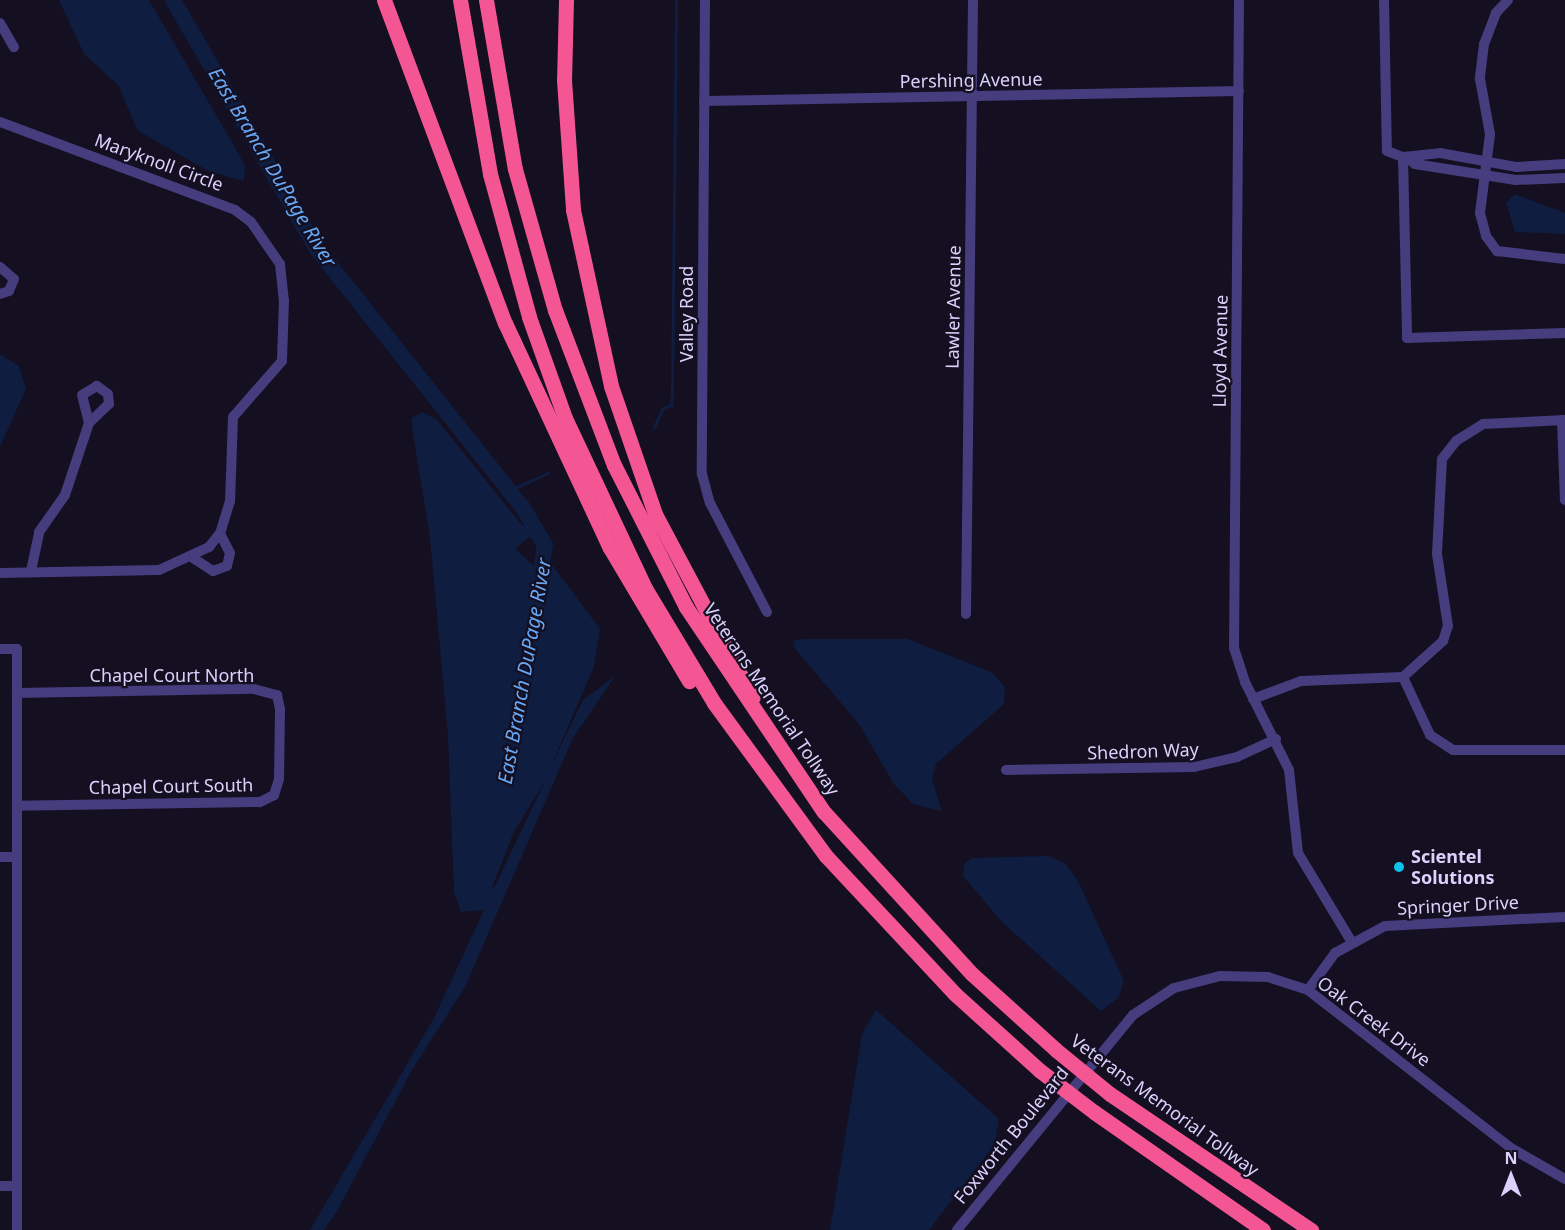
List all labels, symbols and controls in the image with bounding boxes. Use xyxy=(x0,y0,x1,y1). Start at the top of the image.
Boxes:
water label: East Branch DuPage River xyxy=(204,63,342,271)
street label: Pershing Avenue xyxy=(899,68,1043,92)
street label: Maryknoll Circle xyxy=(92,129,226,195)
street label: Lawler Avenue xyxy=(941,245,965,369)
street label: Valley Road xyxy=(675,266,697,362)
street label: Lloyd Avenue xyxy=(1208,294,1232,408)
water label: East Branch DuPage River xyxy=(492,556,556,786)
street label: Veterans Memorial Tollway xyxy=(700,599,844,799)
street label: Chapel Court North xyxy=(90,664,254,686)
street label: Shedron Way xyxy=(1087,738,1199,764)
street label: Chapel Court South xyxy=(88,774,254,798)
place label: Scientel Solutions xyxy=(1411,846,1494,888)
marker: Scientel Solutions xyxy=(1392,860,1406,874)
street label: Springer Drive xyxy=(1397,891,1519,919)
street label: Oak Creek Drive xyxy=(1313,971,1435,1071)
street label: Veterans Memorial Tollway xyxy=(1067,1030,1263,1180)
street label: Foxworth Boulevard xyxy=(949,1062,1073,1208)
north arrow xyxy=(1481,1146,1541,1206)
text: N xyxy=(1504,1147,1518,1169)

